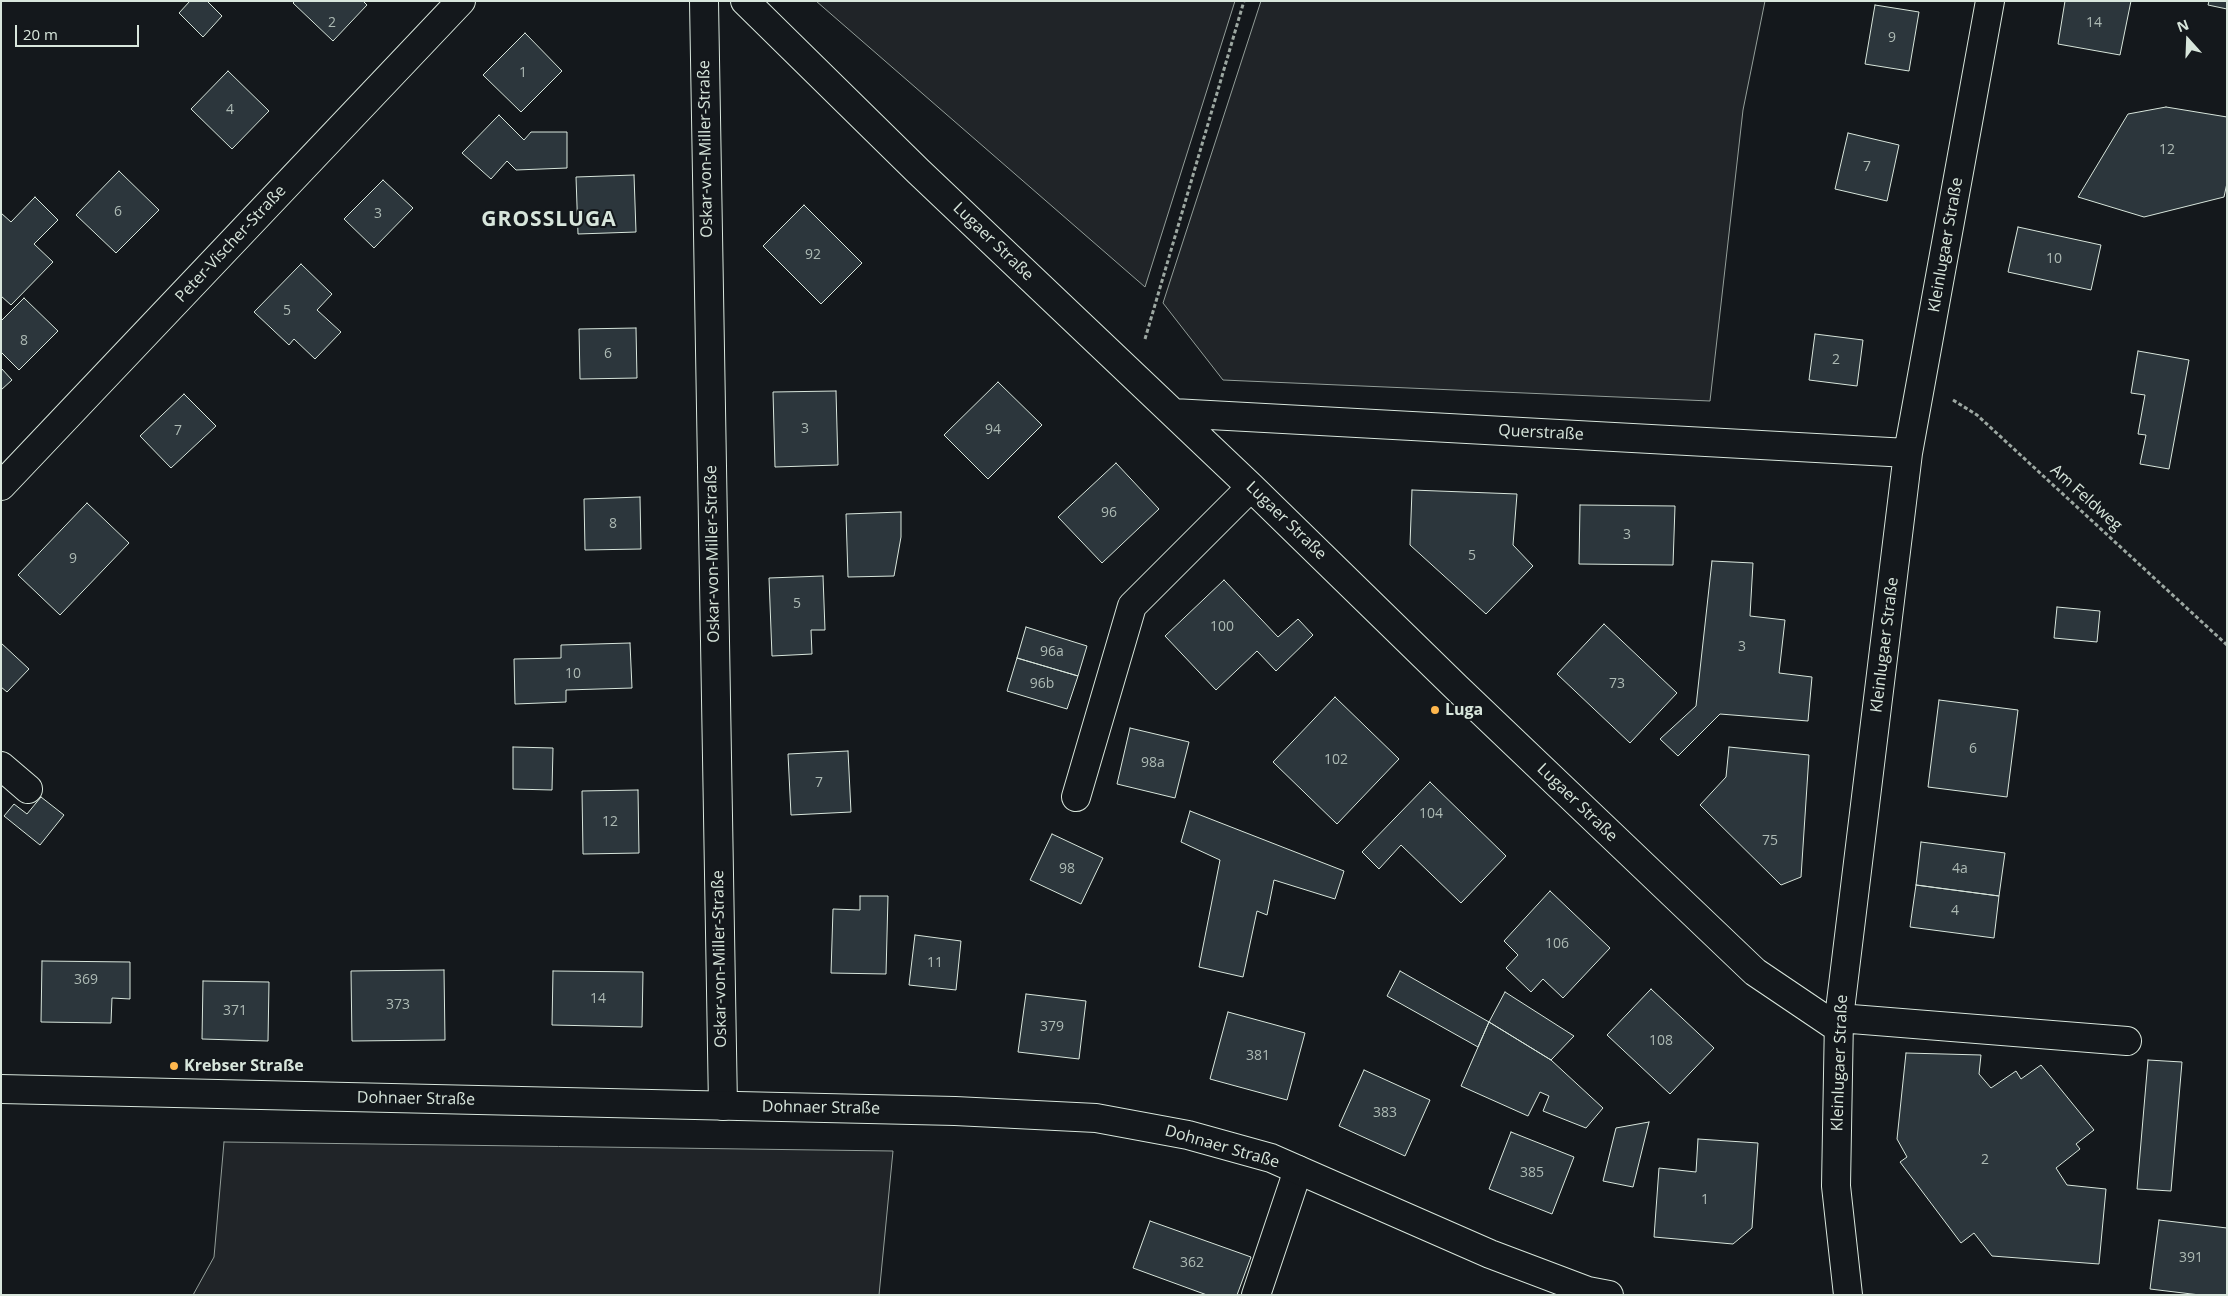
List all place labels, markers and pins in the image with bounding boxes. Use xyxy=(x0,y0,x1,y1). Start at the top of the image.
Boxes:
place label: Luga xyxy=(1445,700,1483,720)
marker: Luga xyxy=(1429,704,1441,716)
place label: Krebser Straße xyxy=(184,1056,304,1076)
marker: Krebser Straße xyxy=(168,1060,180,1072)

